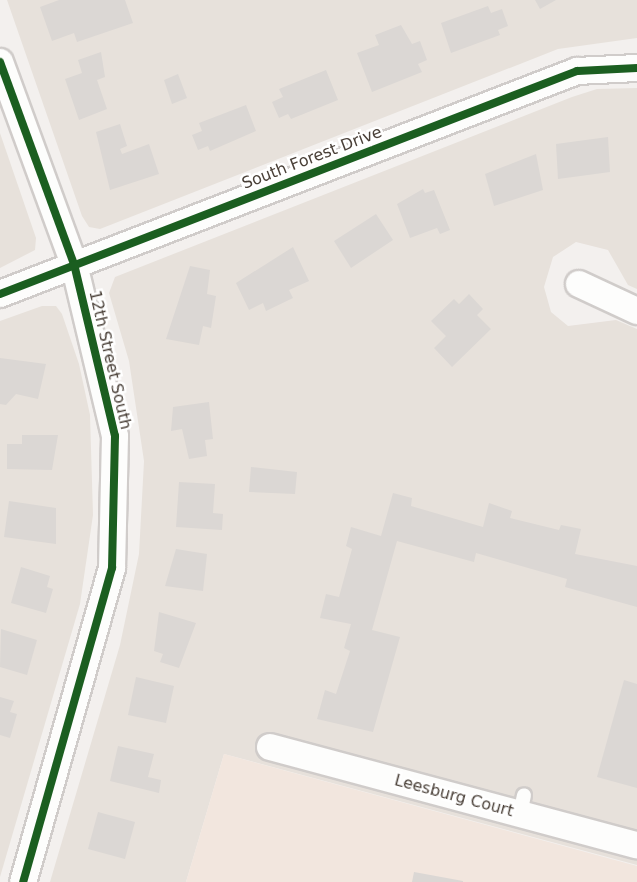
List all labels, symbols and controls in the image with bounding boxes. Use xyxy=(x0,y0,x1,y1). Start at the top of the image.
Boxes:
street label: South Forest Drive xyxy=(239,122,385,194)
street label: 12th Street South xyxy=(85,289,135,431)
street label: Leesburg Court xyxy=(392,771,516,821)

